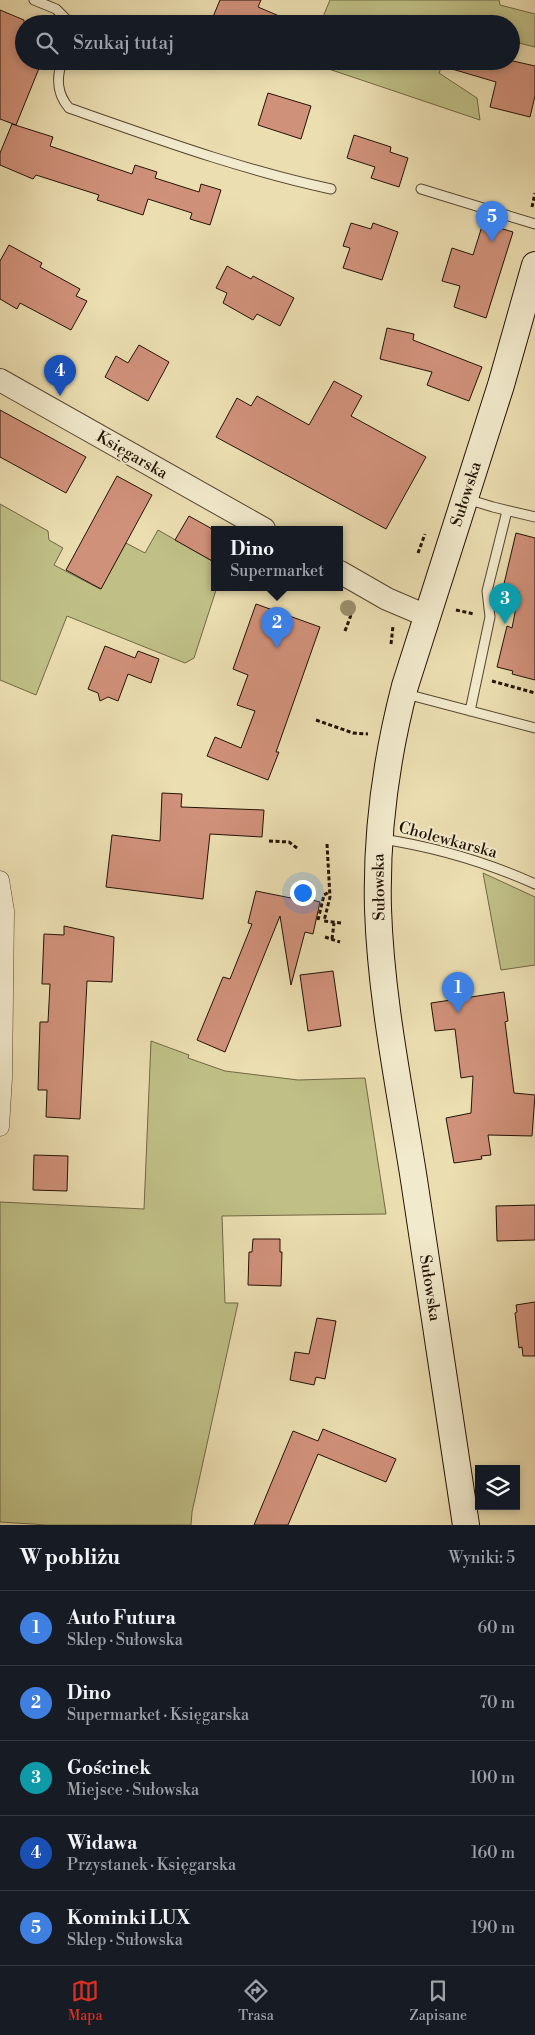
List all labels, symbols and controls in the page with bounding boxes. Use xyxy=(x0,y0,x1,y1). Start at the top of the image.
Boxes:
search box xyxy=(15,15,520,70)
icon: search xyxy=(33,29,61,57)
text: Szukaj tutaj xyxy=(73,31,174,55)
pin: 5 xyxy=(476,201,508,242)
pin: 4 xyxy=(44,355,76,396)
street label: Księgarska xyxy=(93,427,172,484)
street label: Sułowska xyxy=(446,458,486,529)
popup xyxy=(211,526,343,591)
text: Dino xyxy=(230,537,274,561)
text: Supermarket xyxy=(230,561,324,581)
pin: 3 xyxy=(489,583,521,624)
pin: 2 xyxy=(261,607,293,648)
street label: Cholewkarska xyxy=(397,817,500,863)
street label: Sułowska xyxy=(368,852,390,921)
your location xyxy=(290,880,316,906)
pin: 1 xyxy=(442,972,474,1013)
street label: Sułowska xyxy=(415,1253,445,1324)
map controls xyxy=(475,1465,520,1510)
button: layers xyxy=(475,1465,520,1510)
text: W pobliżu xyxy=(20,1545,120,1571)
text: Wyniki: 5 xyxy=(449,1548,515,1568)
text: Auto Futura xyxy=(67,1606,176,1630)
text: 1 xyxy=(32,1618,40,1638)
text: 60 m xyxy=(477,1618,515,1638)
text: Sklep · Sułowska xyxy=(67,1630,183,1650)
text: Dino xyxy=(67,1681,111,1705)
text: 2 xyxy=(31,1693,41,1713)
text: 70 m xyxy=(479,1693,515,1713)
text: Supermarket · Księgarska xyxy=(67,1705,249,1725)
text: Gościnek xyxy=(67,1756,151,1780)
text: 3 xyxy=(31,1768,41,1788)
text: 100 m xyxy=(470,1768,515,1788)
text: Miejsce · Sułowska xyxy=(67,1780,199,1800)
text: Widawa xyxy=(67,1831,137,1855)
text: 4 xyxy=(31,1843,41,1863)
text: 160 m xyxy=(471,1843,515,1863)
text: Przystanek · Księgarska xyxy=(67,1855,236,1875)
text: Kominki LUX xyxy=(67,1906,190,1930)
text: 5 xyxy=(31,1918,41,1938)
text: 190 m xyxy=(471,1918,515,1938)
text: Sklep · Sułowska xyxy=(67,1930,183,1950)
tab: Mapa xyxy=(68,1977,103,2025)
tab: Trasa xyxy=(238,1977,274,2025)
tab: Zapisane xyxy=(410,1977,467,2025)

